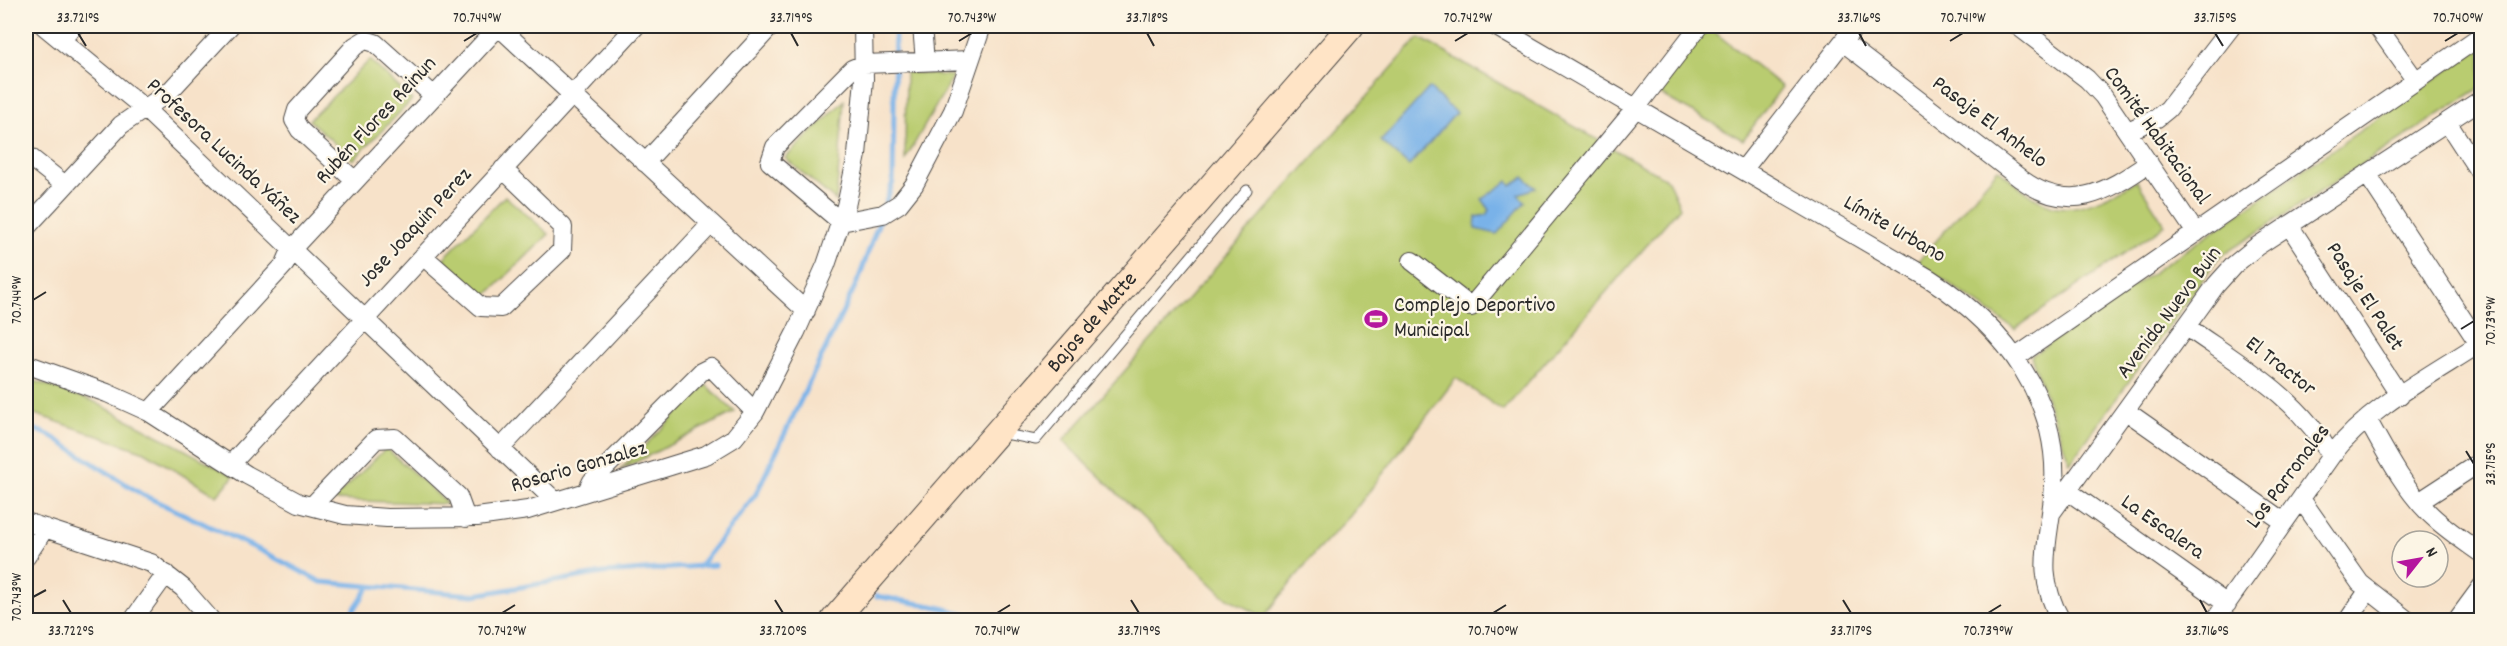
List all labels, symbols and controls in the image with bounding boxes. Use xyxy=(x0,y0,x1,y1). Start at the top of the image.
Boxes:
text: 33.721°S xyxy=(57,8,99,30)
text: 70.744°W xyxy=(453,8,501,30)
text: 33.719°S xyxy=(769,8,813,30)
text: 70.743°W xyxy=(948,8,997,30)
text: 33.718°S xyxy=(1126,8,1168,30)
text: 70.742°W xyxy=(1444,8,1493,30)
text: 33.716°S xyxy=(1837,8,1881,30)
text: 70.741°W xyxy=(1940,8,1986,30)
text: 33.715°S xyxy=(2193,8,2237,30)
text: 70.740°W xyxy=(2433,8,2483,30)
street label: Rubén Flores Reinun xyxy=(309,50,445,192)
street label: Comité Habitacional xyxy=(2095,60,2217,212)
street label: Pasaje El Anhelo xyxy=(1925,69,2053,177)
street label: Profesora Lucinda Yáñez xyxy=(138,72,308,233)
street label: Jose Joaquin Perez xyxy=(352,161,480,295)
street label: Límite Urbano xyxy=(1837,188,1951,272)
street label: Pasaje El Palet xyxy=(2317,237,2411,357)
street label: Avenida Nuevo Buin xyxy=(2110,240,2230,386)
street label: Bajos de Matte xyxy=(1040,266,1145,380)
text: 70.744°W xyxy=(7,276,29,324)
place label: Complejo Deportivo Municipal xyxy=(1394,291,1556,347)
text: 70.739°W xyxy=(2481,296,2503,346)
sports icon: Complejo Deportivo Municipal xyxy=(1363,306,1389,332)
street label: El Tractor xyxy=(2238,329,2323,405)
street label: Los Parronales xyxy=(2239,418,2339,536)
street label: Rosario Gonzalez xyxy=(507,434,651,502)
text: 33.715°S xyxy=(2481,442,2503,486)
street label: La Escalera xyxy=(2114,488,2211,569)
north arrow xyxy=(2390,529,2450,589)
text: N xyxy=(2419,543,2443,562)
text: 70.743°W xyxy=(7,572,29,621)
text: 33.722°S xyxy=(48,621,94,643)
text: 70.742°W xyxy=(478,621,527,643)
text: 33.720°S xyxy=(759,621,807,643)
text: 70.741°W xyxy=(974,621,1020,643)
text: 33.719°S xyxy=(1117,621,1161,643)
text: 70.740°W xyxy=(1468,621,1518,643)
text: 33.717°S xyxy=(1830,621,1872,643)
text: 70.739°W xyxy=(1963,621,2013,643)
text: 33.716°S xyxy=(2185,621,2229,643)

